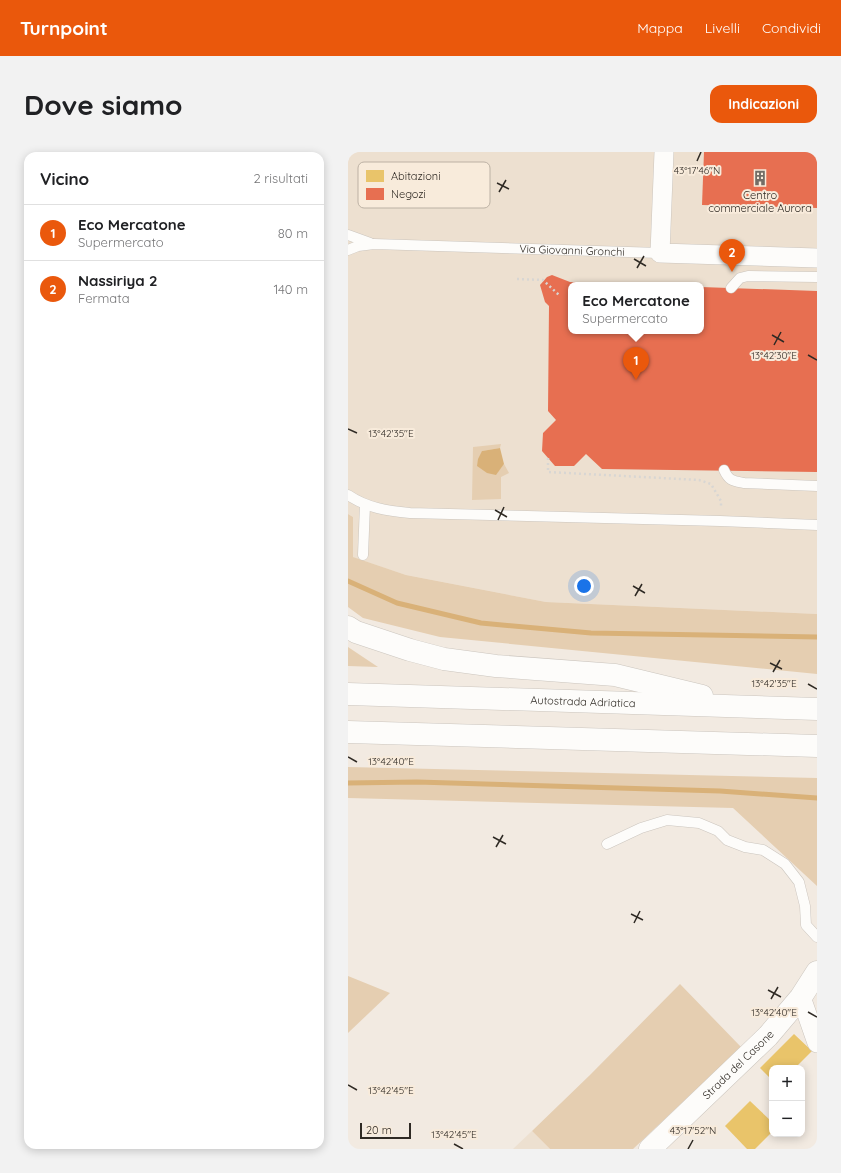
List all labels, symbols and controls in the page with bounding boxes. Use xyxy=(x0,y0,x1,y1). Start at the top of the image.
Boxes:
text: Turnpoint xyxy=(20,16,108,40)
text: Mappa xyxy=(637,19,683,37)
text: Livelli xyxy=(705,19,740,37)
text: Condividi xyxy=(762,19,821,37)
button: Indicazioni xyxy=(710,85,817,123)
text: Dove siamo xyxy=(24,87,183,122)
legend xyxy=(358,162,490,208)
text: 43°17'46"N xyxy=(674,164,720,177)
text: Vicino xyxy=(40,168,89,189)
text: Abitazioni xyxy=(391,169,441,183)
building icon: Centro commerciale Aurora xyxy=(751,169,769,187)
text: 2 risultati xyxy=(254,170,308,186)
text: Negozi xyxy=(391,187,426,201)
place label: Centro commerciale Aurora xyxy=(708,188,812,215)
text: Eco Mercatone xyxy=(78,215,186,234)
text: 1 xyxy=(50,225,56,241)
text: 80 m xyxy=(278,225,308,241)
text: Supermercato xyxy=(78,234,164,250)
pin: 2 xyxy=(719,239,745,272)
street label: Via Giovanni Gronchi xyxy=(519,242,625,259)
text: Nassiriya 2 xyxy=(78,271,157,290)
text: 2 xyxy=(49,281,57,297)
text: 140 m xyxy=(273,281,308,297)
popup xyxy=(568,282,704,334)
text: Fermata xyxy=(78,290,130,306)
text: Eco Mercatone xyxy=(582,291,690,310)
text: Supermercato xyxy=(582,310,668,326)
pin: 1 xyxy=(623,347,649,380)
text: 13°42'30"E xyxy=(751,349,797,362)
text: 13°42'35"E xyxy=(368,427,414,440)
your location xyxy=(574,576,594,596)
text: 13°42'35"E xyxy=(751,677,797,690)
street label: Autostrada Adriatica xyxy=(530,693,636,710)
text: 13°42'40"E xyxy=(368,755,414,768)
text: 13°42'40"E xyxy=(751,1006,797,1019)
street label: Strada del Casone xyxy=(699,1027,777,1102)
map controls xyxy=(769,1065,805,1137)
button: + xyxy=(769,1065,805,1101)
text: 13°42'45"E xyxy=(368,1084,414,1097)
button: − xyxy=(769,1101,805,1137)
scale bar xyxy=(360,1121,411,1140)
text: 20 m xyxy=(366,1123,392,1137)
text: 43°17'52"N xyxy=(670,1124,716,1137)
text: 13°42'45"E xyxy=(431,1128,477,1141)

